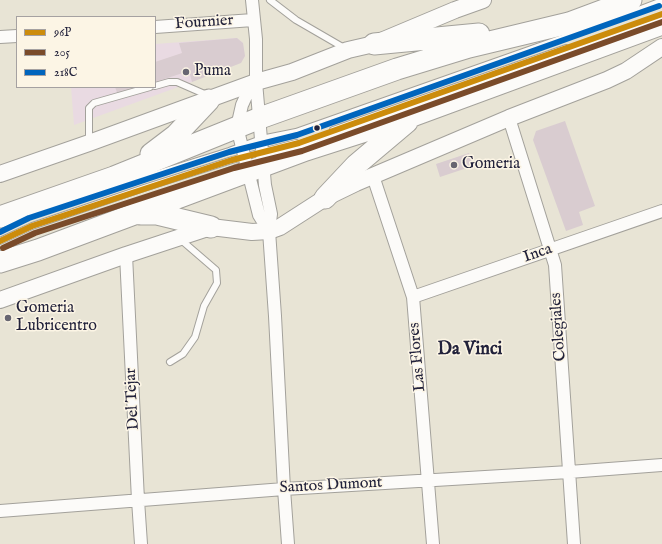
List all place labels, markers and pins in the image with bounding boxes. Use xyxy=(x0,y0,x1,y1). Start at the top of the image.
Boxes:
place label: Puma xyxy=(194,62,231,82)
marker: Puma xyxy=(181,67,191,77)
unlabelled marker xyxy=(312,123,322,133)
place label: Gomeria xyxy=(462,155,520,175)
marker: Gomeria xyxy=(449,160,459,170)
place label: Gomeria Lubricentro xyxy=(16,299,97,337)
marker: Gomeria Lubricentro xyxy=(3,313,13,323)

